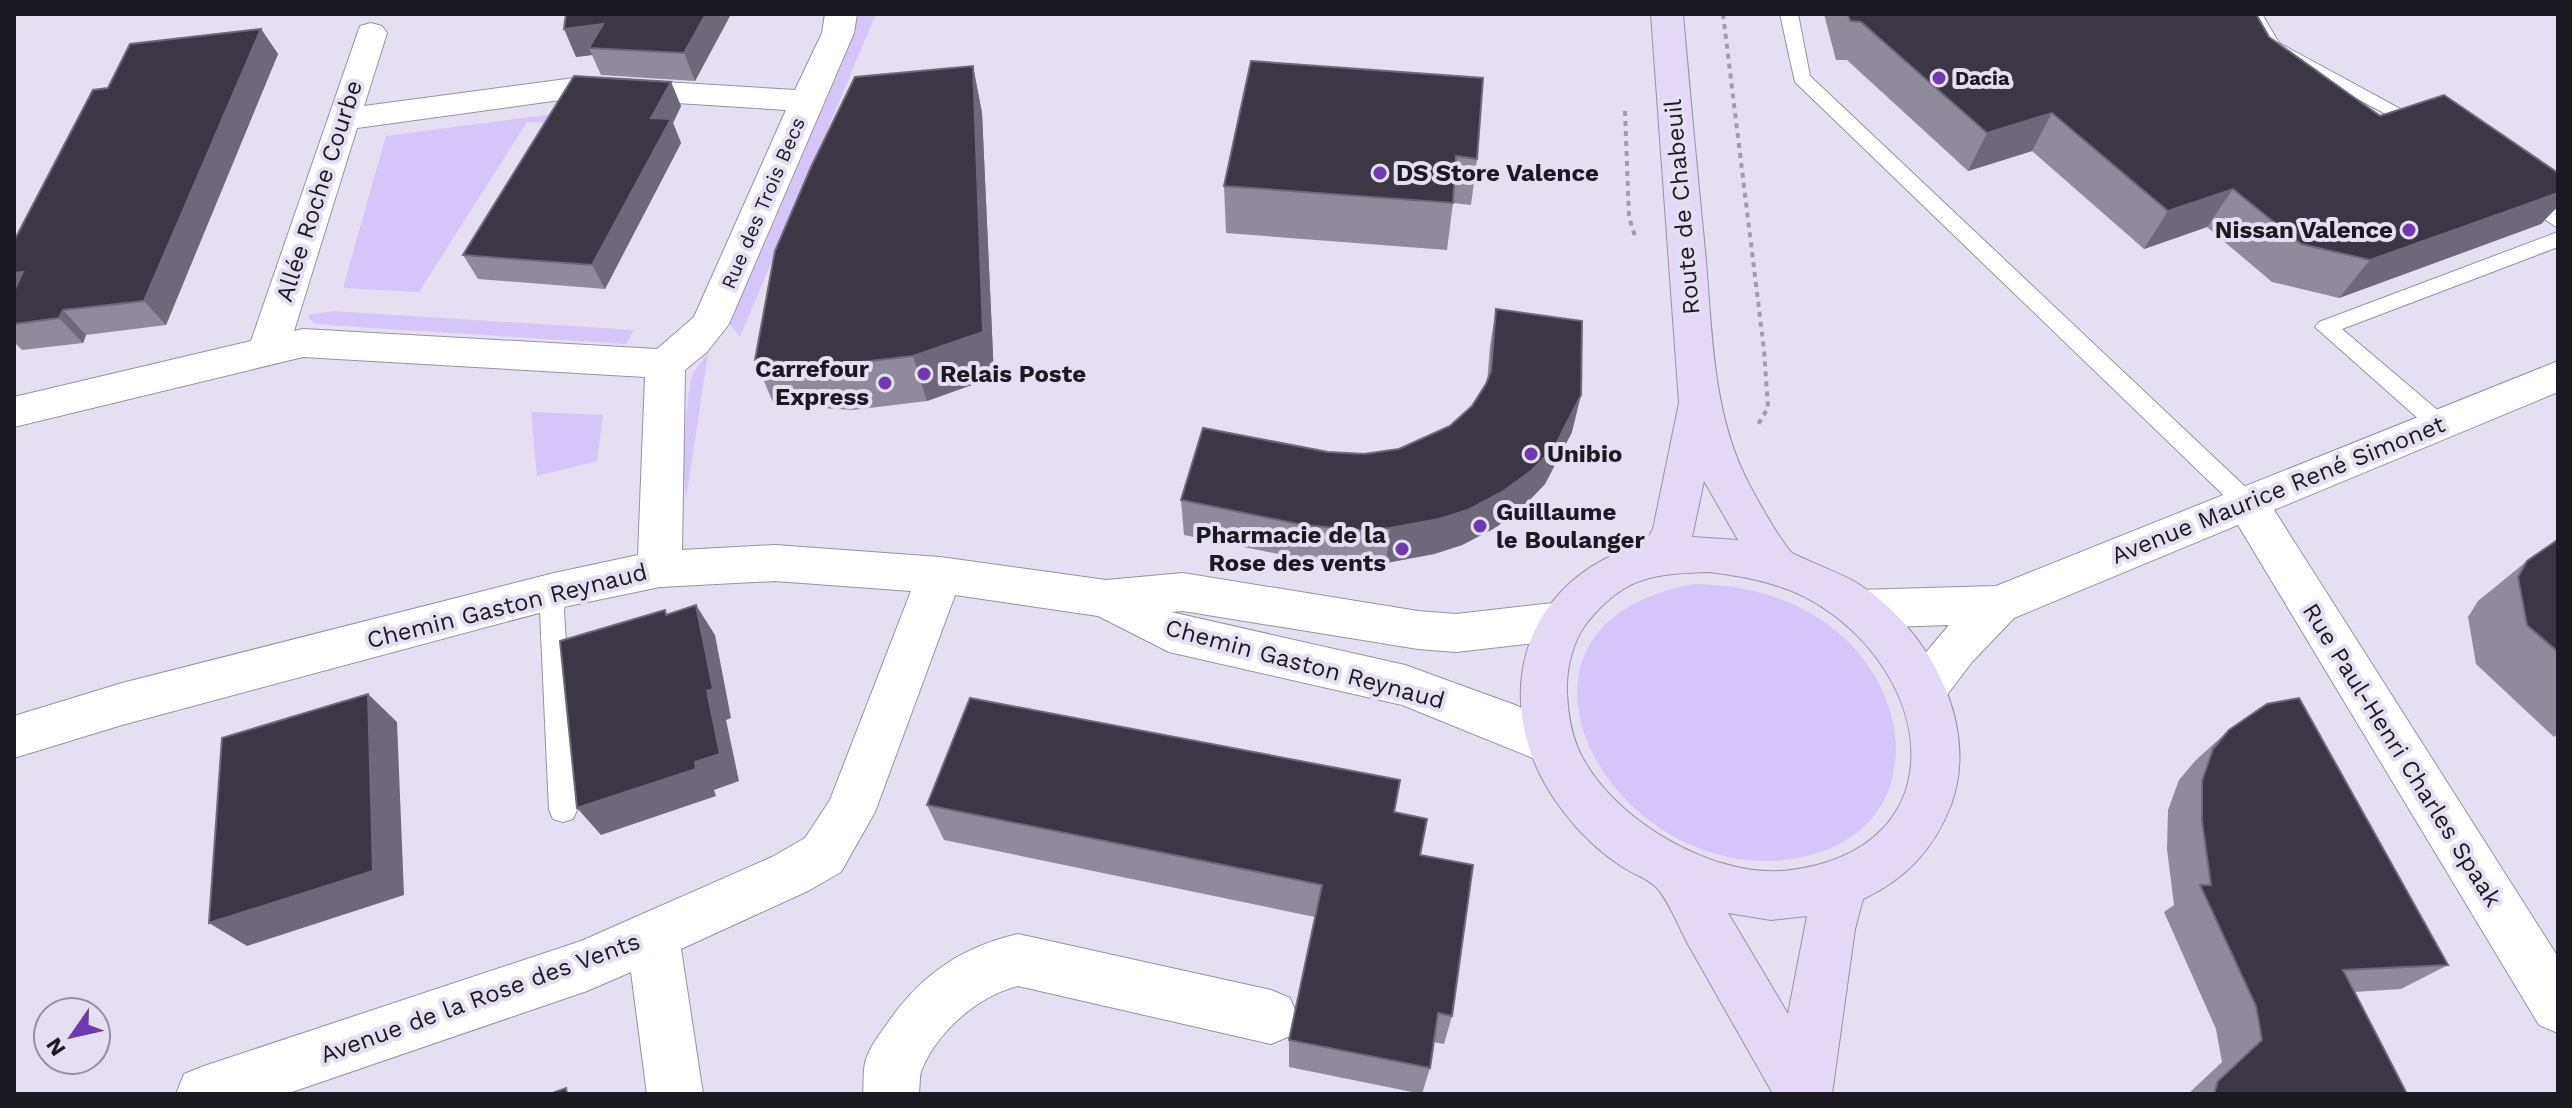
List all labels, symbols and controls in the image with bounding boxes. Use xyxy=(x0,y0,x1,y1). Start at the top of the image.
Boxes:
place label: Dacia xyxy=(1955,66,2010,90)
marker: Dacia xyxy=(1930,69,1948,87)
street label: Allée Roche Courbe xyxy=(270,77,368,305)
street label: Route de Chabeuil xyxy=(1659,97,1705,316)
street label: Rue des Trois Becs xyxy=(716,114,810,292)
place label: DS Store Valence xyxy=(1396,159,1599,187)
marker: DS Store Valence xyxy=(1371,164,1389,182)
place label: Nissan Valence xyxy=(2215,216,2393,244)
marker: Nissan Valence xyxy=(2400,221,2418,239)
place label: Carrefour Express xyxy=(755,355,870,411)
place label: Relais Poste xyxy=(940,360,1086,388)
marker: Relais Poste xyxy=(915,365,933,383)
marker: Carrefour Express xyxy=(876,374,894,392)
street label: Avenue Maurice René Simonet xyxy=(2107,410,2449,570)
place label: Unibio xyxy=(1547,440,1622,468)
marker: Unibio xyxy=(1522,445,1540,463)
place label: Guillaume le Boulanger xyxy=(1496,498,1645,554)
marker: Guillaume le Boulanger xyxy=(1471,517,1489,535)
place label: Pharmacie de la Rose des vents xyxy=(1195,521,1386,577)
marker: Pharmacie de la Rose des vents xyxy=(1393,540,1411,558)
street label: Chemin Gaston Reynaud xyxy=(364,558,650,654)
street label: Rue Paul-Henri Charles Spaak xyxy=(2297,598,2507,912)
street label: Chemin Gaston Reynaud xyxy=(1162,613,1448,715)
street label: Avenue de la Rose des Vents xyxy=(316,927,644,1069)
north arrow xyxy=(32,996,112,1076)
text: N xyxy=(41,1033,71,1061)

